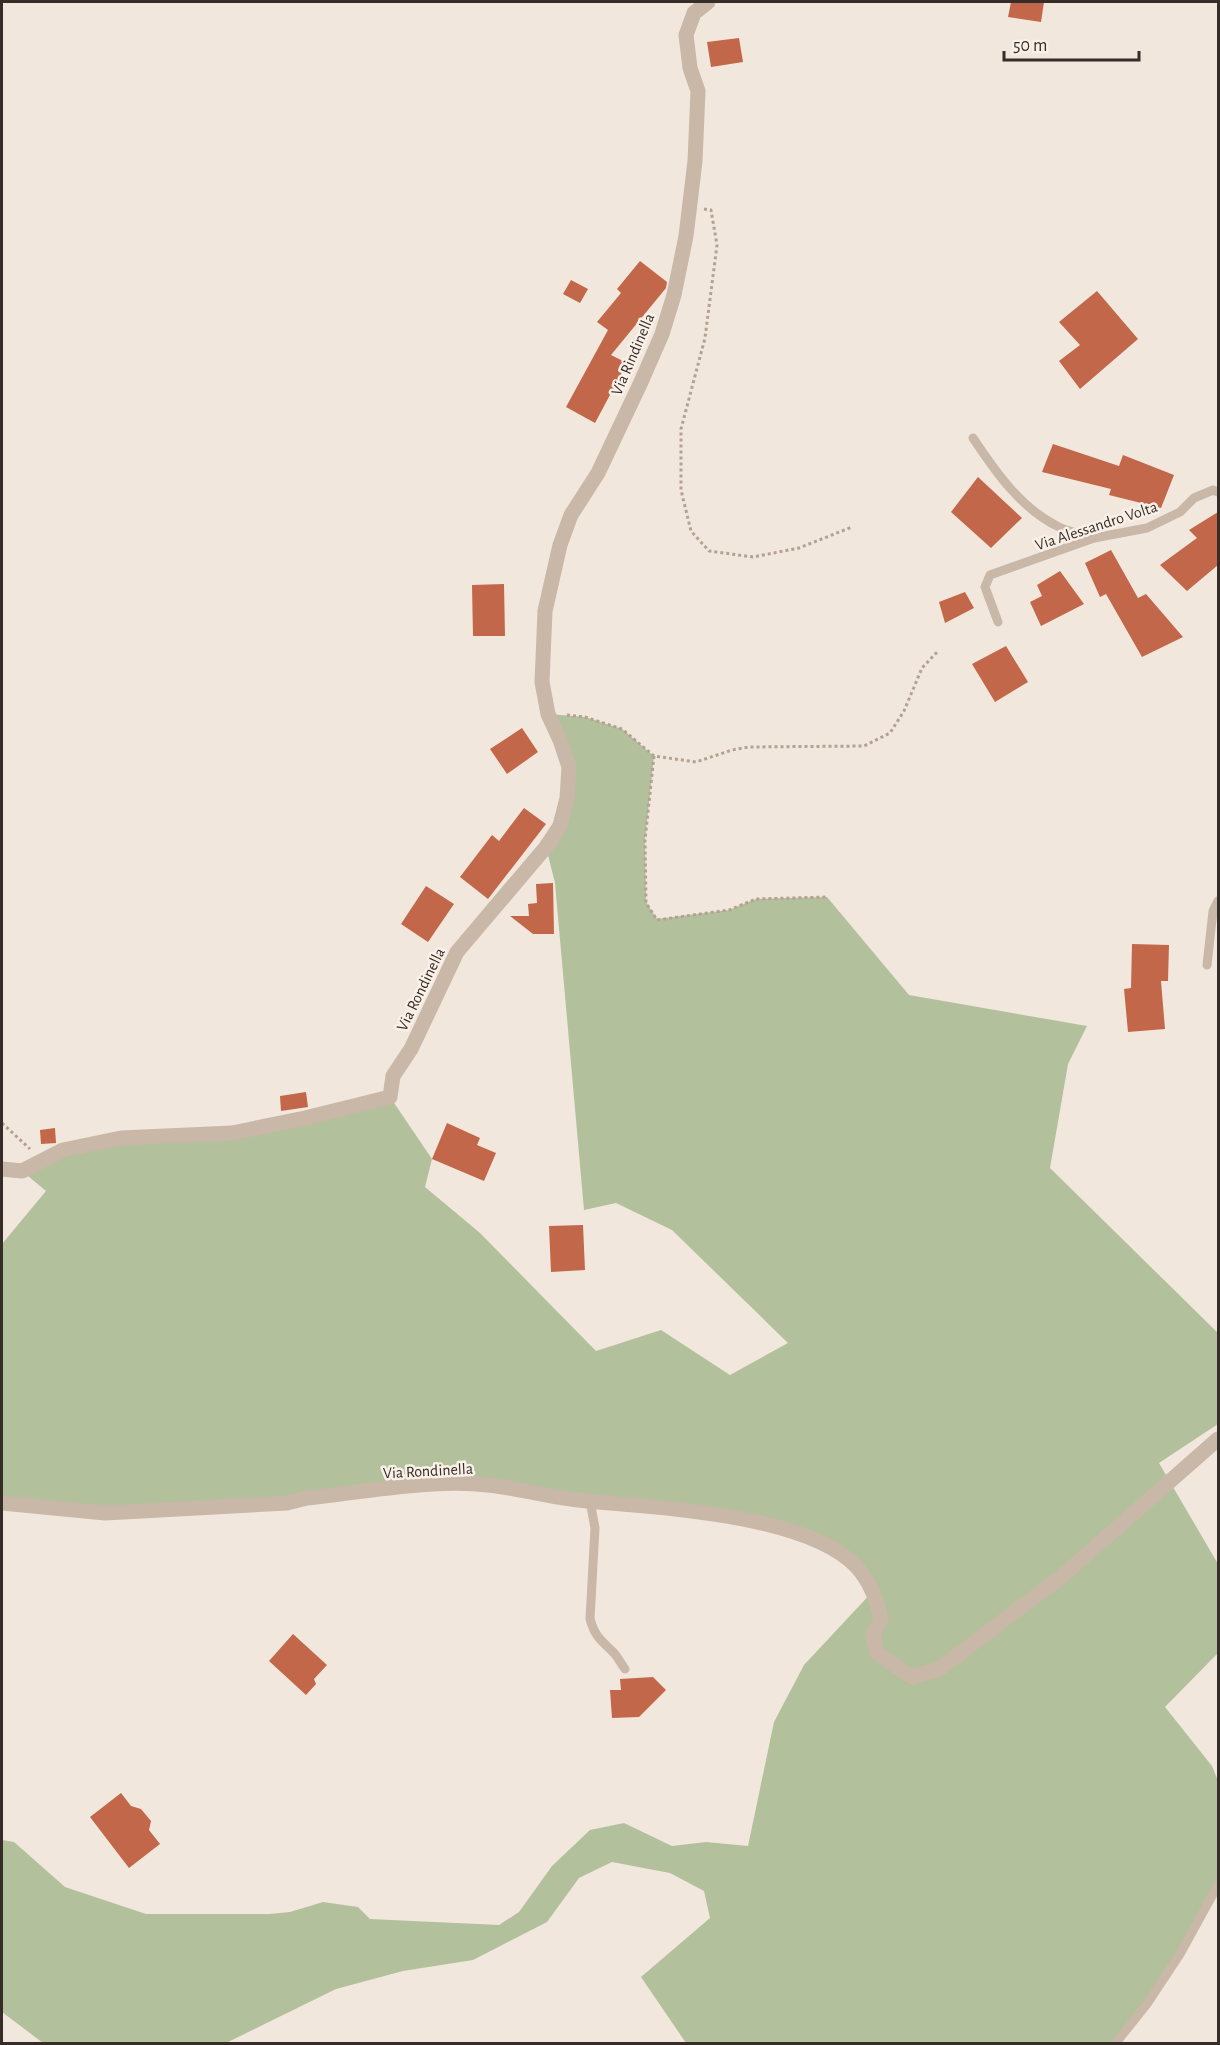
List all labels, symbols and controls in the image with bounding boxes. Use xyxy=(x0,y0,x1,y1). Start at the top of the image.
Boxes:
scale bar xyxy=(1004,24,1139,62)
text: 50 m xyxy=(1013,37,1047,55)
street label: Via Rindinella xyxy=(609,311,657,398)
street label: Via Alessandro Volta xyxy=(1033,499,1159,553)
street label: Via Rondinella xyxy=(394,945,448,1034)
street label: Via Rondinella xyxy=(383,1461,474,1481)

